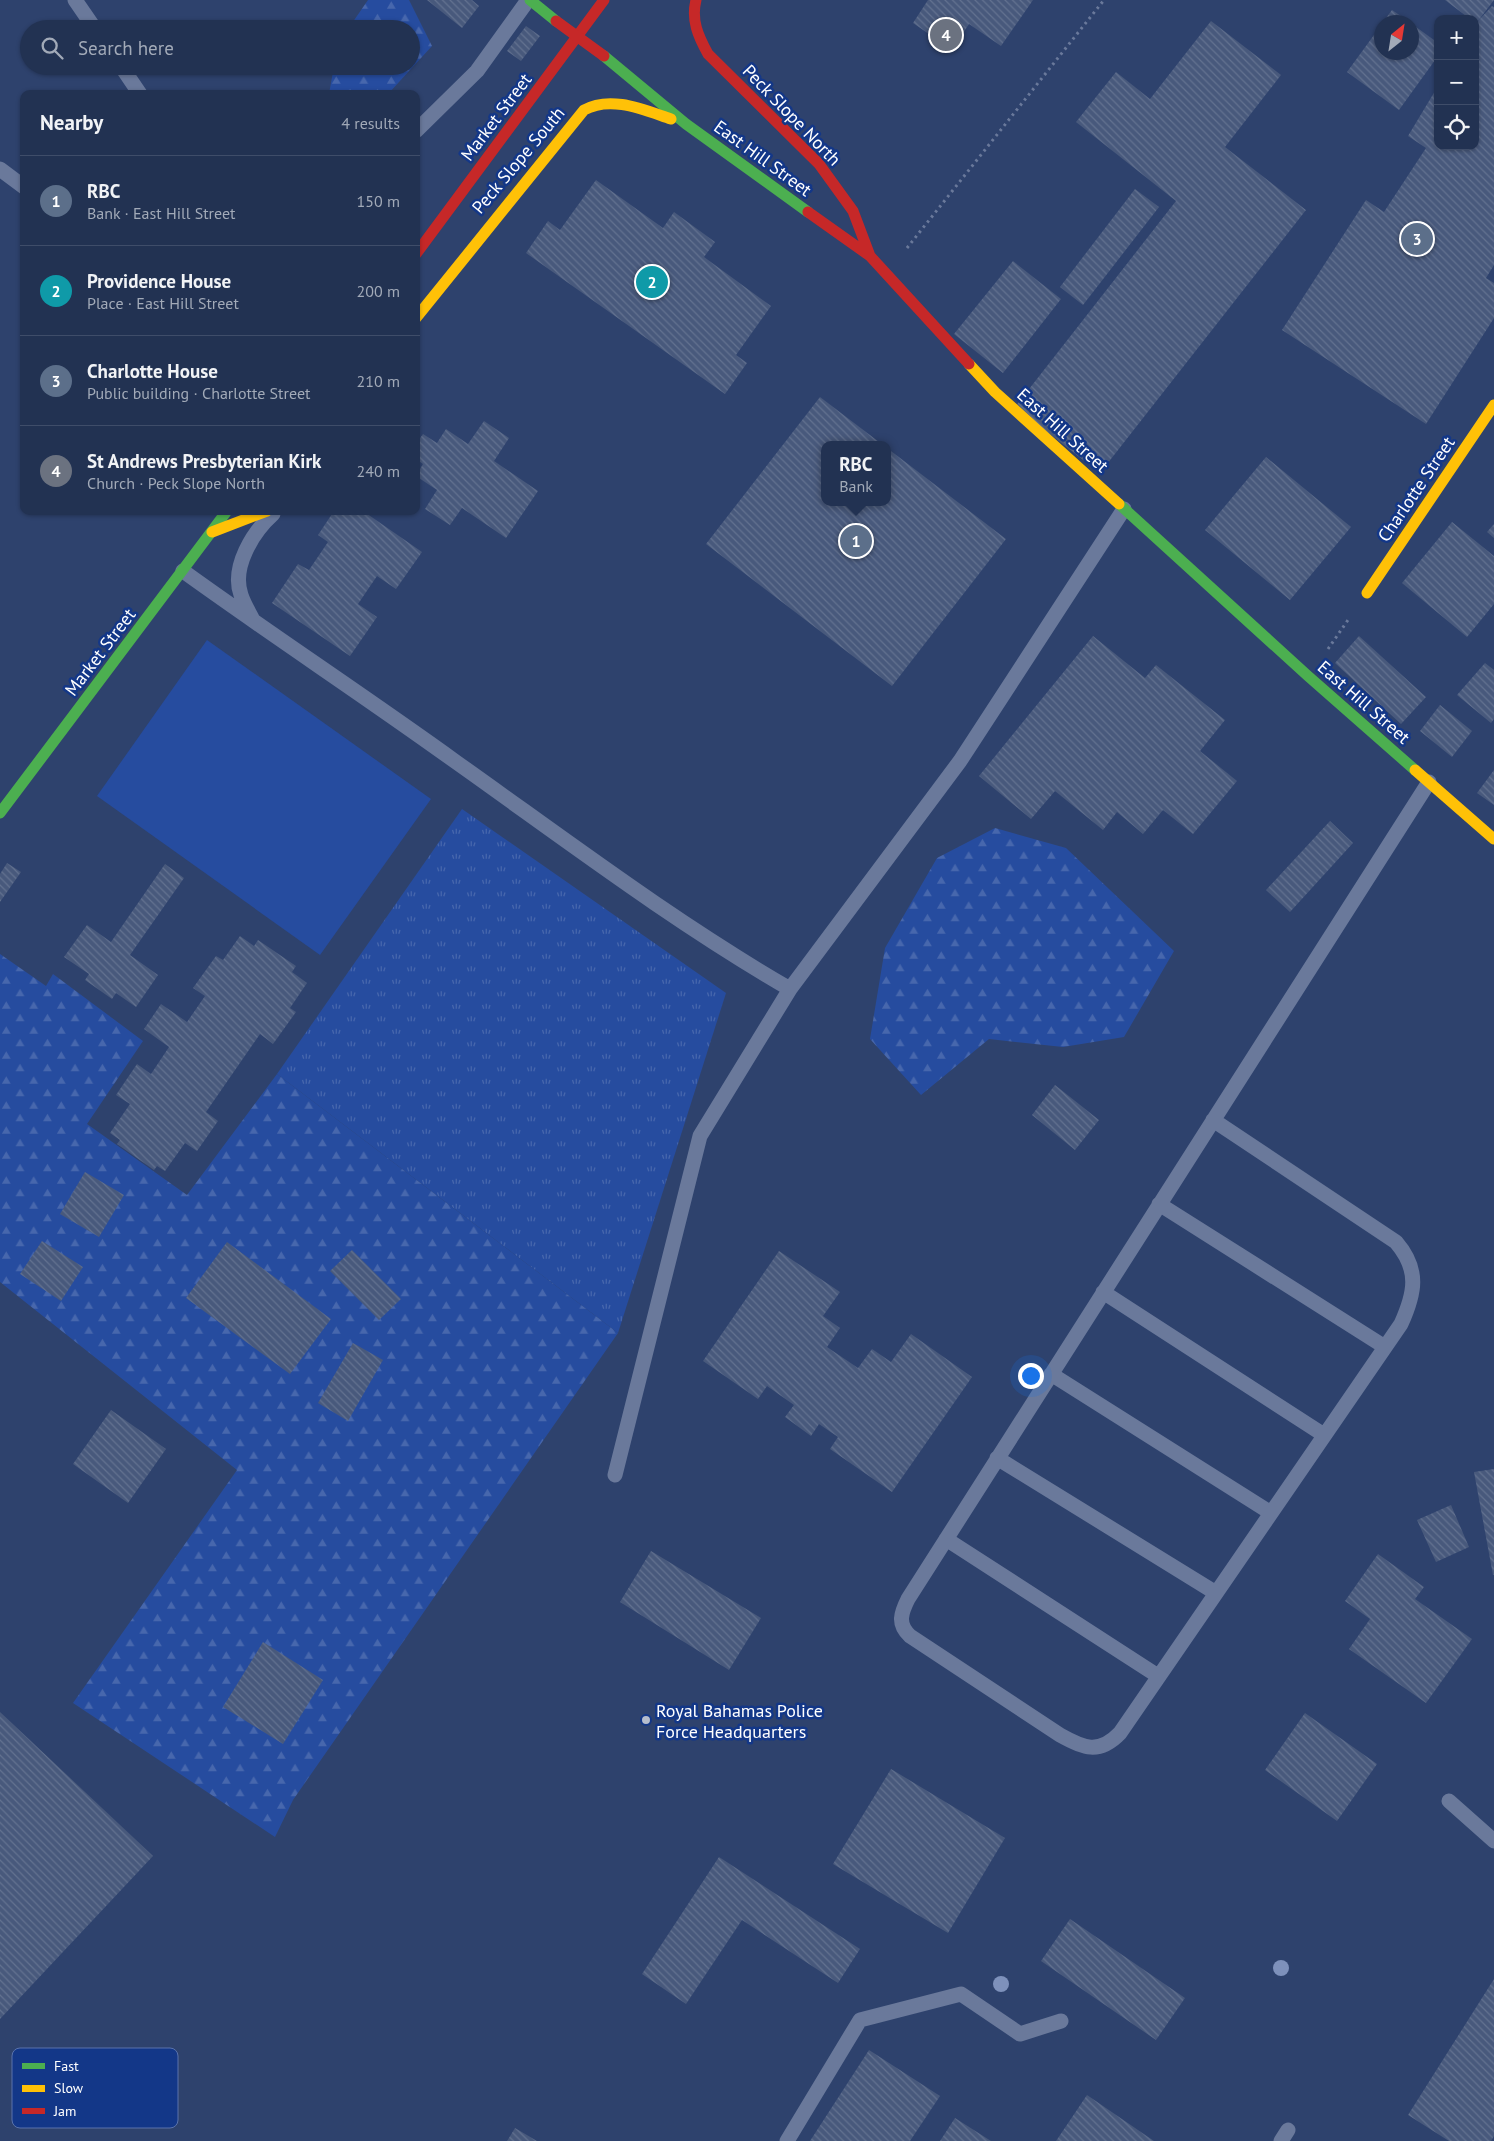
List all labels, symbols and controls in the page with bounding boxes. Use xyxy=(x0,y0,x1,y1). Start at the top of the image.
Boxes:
north arrow xyxy=(1374,15,1419,60)
map controls xyxy=(1434,15,1479,150)
button: + xyxy=(1434,15,1479,60)
pin: 4 xyxy=(930,16,962,54)
search box xyxy=(20,20,420,75)
icon: search xyxy=(38,34,66,62)
text: Search here xyxy=(78,36,174,60)
street label: Peck Slope North xyxy=(738,60,846,170)
button: − xyxy=(1434,60,1479,105)
street label: Market Street xyxy=(456,69,536,165)
street label: Peck Slope South xyxy=(467,102,569,218)
button: locate xyxy=(1434,105,1479,150)
text: Nearby xyxy=(40,109,103,136)
text: 4 results xyxy=(341,113,400,133)
street label: East Hill Street xyxy=(710,115,816,201)
text: RBC xyxy=(87,179,120,203)
text: 1 xyxy=(51,191,61,211)
text: 150 m xyxy=(357,191,400,211)
text: Bank · East Hill Street xyxy=(87,203,236,223)
pin: 3 xyxy=(1401,220,1433,258)
pin: 2 xyxy=(636,263,668,301)
text: Providence House xyxy=(87,269,231,293)
text: 2 xyxy=(51,281,61,301)
text: 200 m xyxy=(357,281,400,301)
text: Place · East Hill Street xyxy=(87,293,239,313)
text: Charlotte House xyxy=(87,359,218,383)
text: 3 xyxy=(51,371,61,391)
text: 210 m xyxy=(357,371,400,391)
text: Public building · Charlotte Street xyxy=(87,383,310,403)
street label: East Hill Street xyxy=(1012,383,1114,477)
street label: Charlotte Street xyxy=(1372,432,1460,546)
popup xyxy=(821,441,891,506)
text: St Andrews Presbyterian Kirk xyxy=(87,449,321,473)
text: RBC xyxy=(839,452,872,476)
text: 4 xyxy=(51,461,61,481)
text: 240 m xyxy=(357,461,400,481)
text: Church · Peck Slope North xyxy=(87,473,265,493)
text: Bank xyxy=(839,476,873,496)
pin: 1 xyxy=(840,522,872,560)
street label: Market Street xyxy=(60,604,140,700)
street label: East Hill Street xyxy=(1313,656,1415,748)
your location xyxy=(1018,1363,1044,1389)
place label: Royal Bahamas Police Force Headquarters xyxy=(656,1699,823,1743)
marker: Royal Bahamas Police Force Headquarters xyxy=(640,1714,652,1726)
legend xyxy=(12,2048,178,2128)
text: Fast xyxy=(54,2057,79,2075)
text: Slow xyxy=(54,2079,84,2097)
text: Jam xyxy=(53,2102,76,2120)

